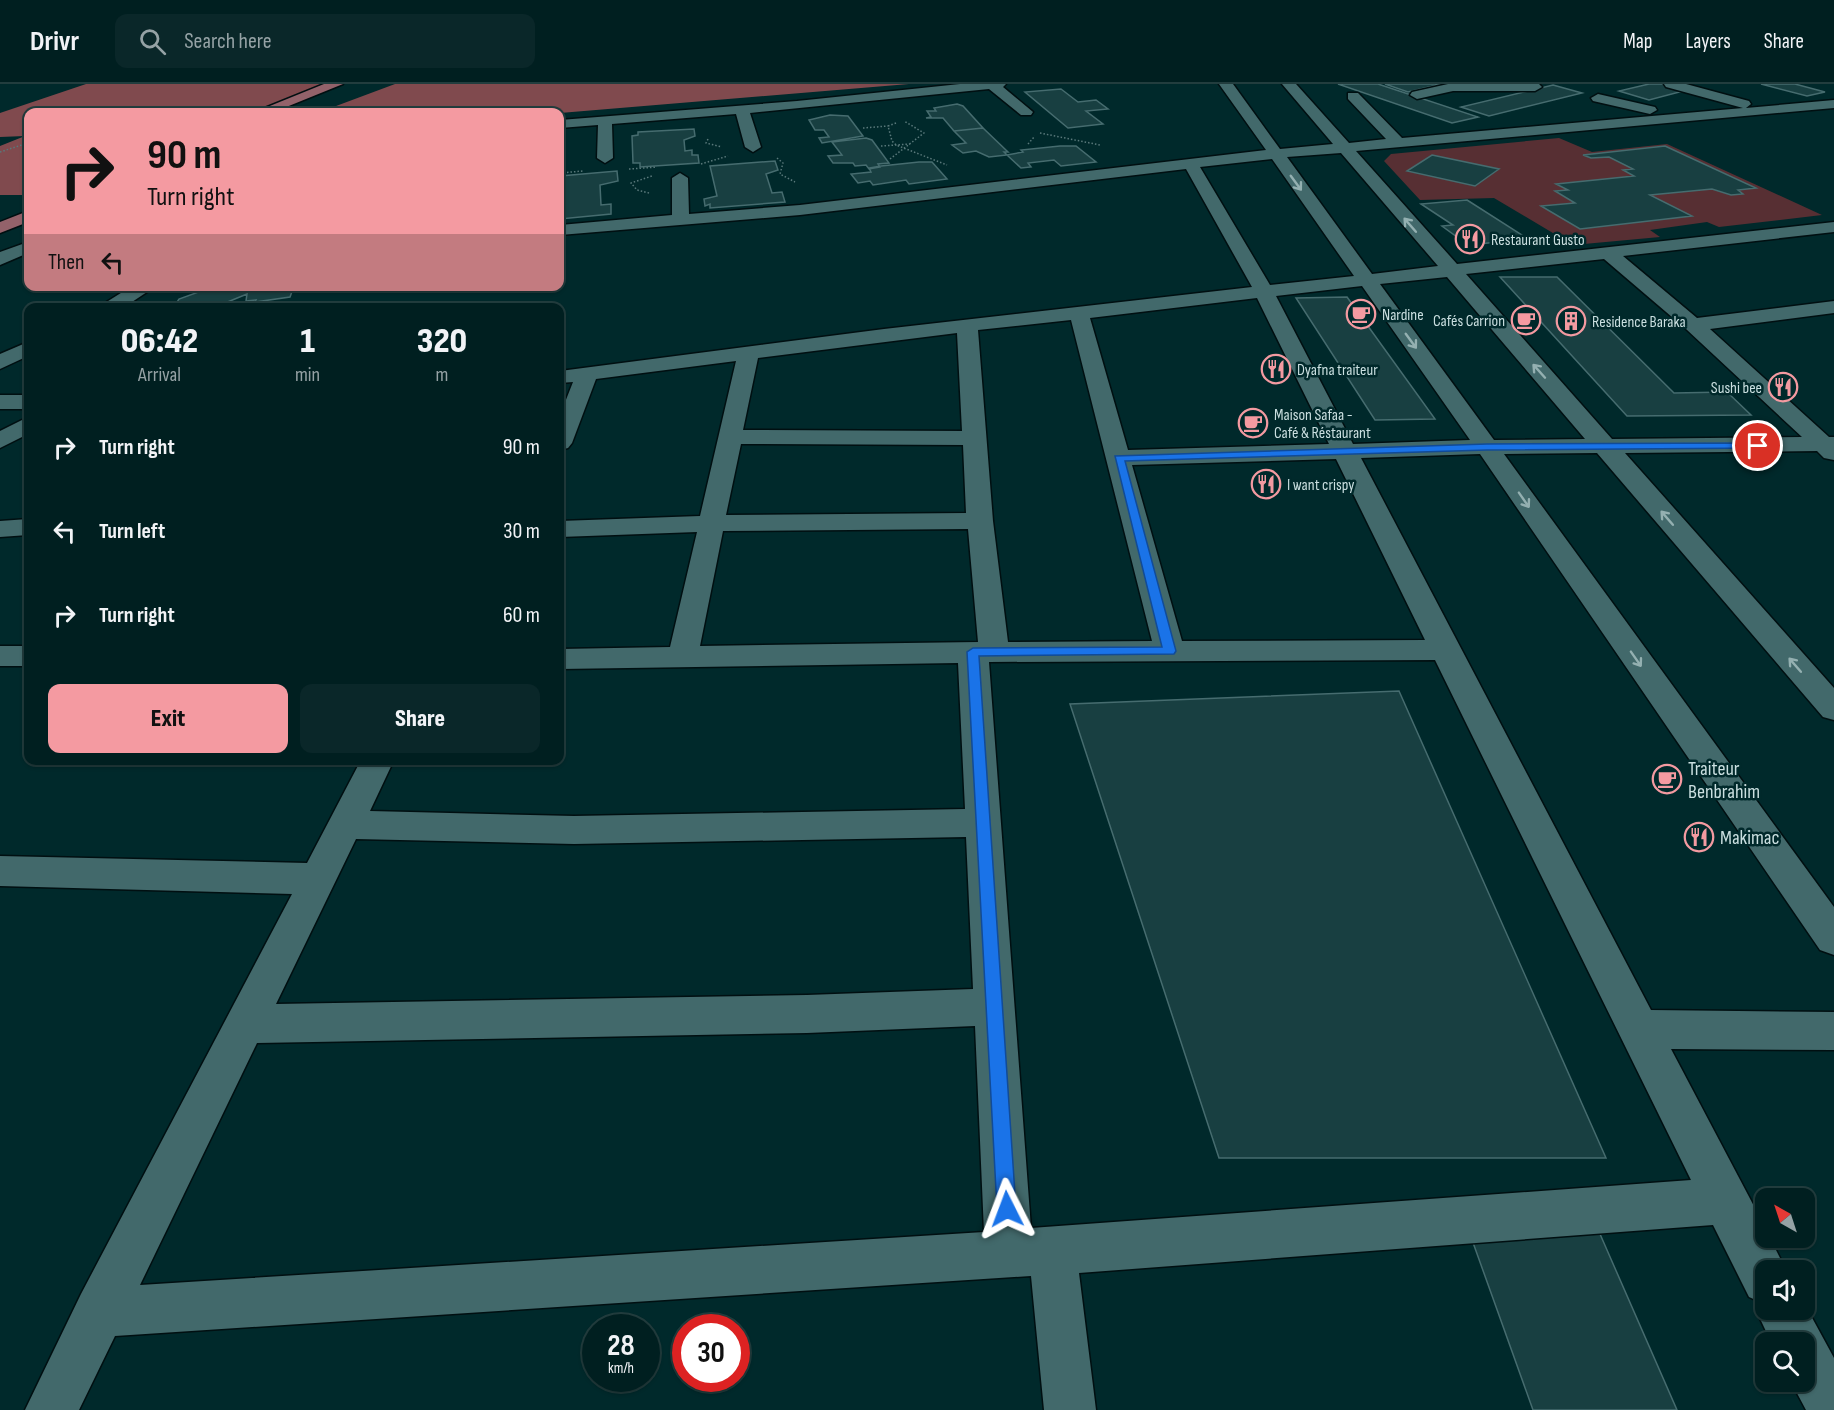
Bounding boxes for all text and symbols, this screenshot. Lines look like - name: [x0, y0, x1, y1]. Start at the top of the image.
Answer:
- search box: [115, 14, 535, 68]
- text: Drivr: [30, 25, 79, 58]
- icon: search: [136, 25, 169, 58]
- text: Search here: [184, 28, 272, 55]
- text: Map: [1623, 29, 1652, 54]
- text: Layers: [1685, 29, 1731, 54]
- text: Share: [1764, 29, 1804, 54]
- text: 90 m: [147, 130, 221, 181]
- icon: right: [48, 132, 126, 210]
- one-way arrow: [1290, 175, 1302, 191]
- text: Turn right: [147, 181, 234, 213]
- one-way arrow: [1403, 218, 1417, 233]
- restaurant icon: Restaurant Gusto: [1454, 223, 1486, 255]
- place label: Restaurant Gusto: [1491, 231, 1585, 250]
- icon: left: [96, 246, 129, 279]
- text: Then: [48, 249, 84, 276]
- cafe icon: Nardine: [1345, 298, 1377, 330]
- cafe icon: Cafés Carrion: [1510, 304, 1542, 336]
- building icon: Residence Baraka: [1555, 305, 1587, 337]
- place label: Nardine: [1382, 306, 1424, 325]
- place label: Cafés Carrion: [1433, 312, 1505, 331]
- place label: Residence Baraka: [1592, 313, 1686, 332]
- text: 06:42: [121, 320, 198, 363]
- text: 1: [300, 320, 315, 363]
- text: 320: [417, 320, 467, 363]
- one-way arrow: [1404, 332, 1417, 348]
- restaurant icon: Dyafna traiteur: [1260, 353, 1292, 385]
- place label: Dyafna traiteur: [1297, 361, 1378, 380]
- text: Arrival: [138, 363, 181, 387]
- text: min: [295, 363, 320, 387]
- text: m: [436, 363, 448, 387]
- one-way arrow: [1532, 364, 1546, 379]
- restaurant icon: Sushi bee: [1767, 371, 1799, 403]
- place label: Sushi bee: [1711, 379, 1762, 398]
- place label: Maison Safaa - Café & Réstaurant: [1274, 406, 1371, 443]
- cafe icon: Maison Safaa - Café & Réstaurant: [1237, 407, 1269, 439]
- pin: [1732, 420, 1783, 471]
- icon: arrive: [1741, 429, 1774, 462]
- icon: right: [48, 431, 81, 464]
- text: Turn right: [99, 434, 175, 461]
- text: 90 m: [503, 434, 540, 461]
- restaurant icon: I want crispy: [1250, 468, 1282, 500]
- place label: I want crispy: [1287, 476, 1354, 495]
- one-way arrow: [1517, 491, 1530, 507]
- one-way arrow: [1660, 511, 1674, 526]
- icon: left: [48, 515, 81, 548]
- text: Turn left: [99, 518, 165, 545]
- text: 30 m: [503, 518, 540, 545]
- icon: right: [48, 599, 81, 632]
- text: Turn right: [99, 602, 175, 629]
- text: 60 m: [503, 602, 540, 629]
- one-way arrow: [1630, 650, 1642, 666]
- one-way arrow: [1788, 658, 1802, 673]
- button: Exit: [48, 684, 288, 753]
- button: Share: [300, 684, 540, 753]
- place label: Traiteur Benbrahim: [1688, 757, 1760, 804]
- cafe icon: Traiteur Benbrahim: [1651, 763, 1683, 795]
- restaurant icon: Makimac: [1683, 821, 1715, 853]
- place label: Makimac: [1720, 826, 1779, 850]
- position arrow: [975, 1177, 1039, 1241]
- north arrow: [1755, 1188, 1815, 1248]
- map controls: [1755, 1188, 1815, 1392]
- button: sound: [1755, 1260, 1815, 1320]
- speed limit sign: 30: [672, 1314, 750, 1392]
- text: 28: [607, 1328, 635, 1364]
- button: search: [1755, 1332, 1815, 1392]
- text: km/h: [608, 1359, 634, 1378]

